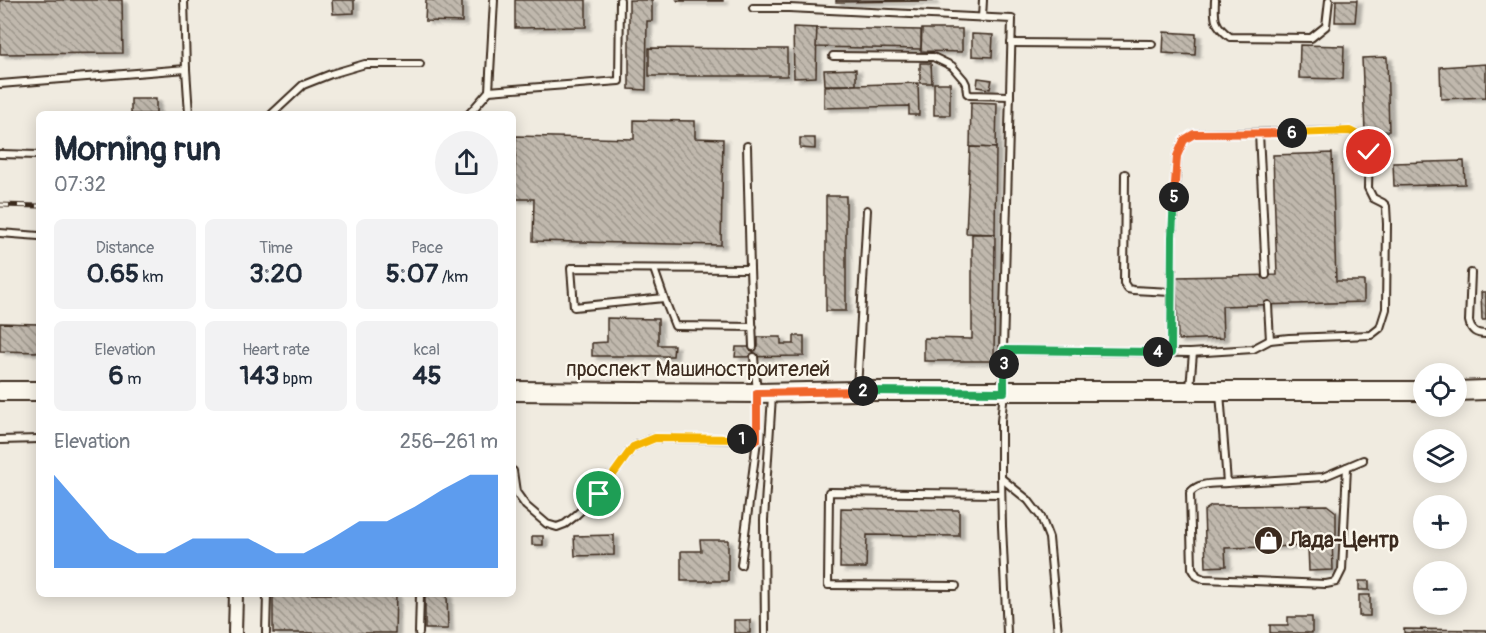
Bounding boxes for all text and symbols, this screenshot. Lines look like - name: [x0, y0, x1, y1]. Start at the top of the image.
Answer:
- pin: 6: [1277, 118, 1307, 148]
- text: 6: [1287, 123, 1297, 143]
- pin: [1343, 126, 1394, 177]
- text: Morning run: [54, 129, 221, 170]
- button: share: [435, 131, 498, 194]
- icon: check: [1352, 135, 1385, 168]
- text: 07:32: [54, 172, 106, 197]
- pin: 5: [1159, 182, 1189, 212]
- text: 5: [1170, 187, 1178, 207]
- text: Distance: [96, 238, 154, 258]
- text: Time: [259, 238, 293, 258]
- text: Pace: [411, 238, 443, 258]
- text: 0.65: [86, 258, 139, 290]
- text: 3:20: [249, 258, 303, 290]
- text: 5:07: [386, 258, 438, 290]
- text: km: [139, 267, 164, 287]
- text: /km: [438, 267, 468, 287]
- pin: 4: [1143, 337, 1173, 367]
- text: Elevation: [95, 340, 155, 360]
- text: Heart rate: [242, 340, 310, 360]
- text: kcal: [414, 340, 440, 360]
- text: 4: [1153, 342, 1163, 362]
- pin: 3: [989, 349, 1019, 379]
- text: 3: [1000, 354, 1008, 374]
- street label: проспект Машиностроителей: [566, 356, 830, 383]
- text: 6: [109, 360, 124, 392]
- text: 143: [240, 360, 279, 392]
- text: 45: [412, 360, 442, 392]
- map controls: [1413, 363, 1467, 615]
- button: locate: [1413, 363, 1467, 417]
- text: m: [124, 369, 141, 389]
- text: bpm: [279, 369, 312, 389]
- pin: 2: [848, 376, 878, 406]
- text: 2: [859, 381, 867, 401]
- pin: 1: [727, 424, 757, 454]
- text: Elevation: [54, 429, 130, 454]
- text: 256–261 m: [400, 429, 498, 454]
- text: 1: [739, 429, 745, 449]
- button: layers: [1413, 429, 1467, 483]
- pin: [573, 468, 624, 519]
- icon: arrive: [582, 477, 615, 510]
- button: +: [1413, 495, 1467, 549]
- shop icon: Лада-Центр: [1252, 524, 1284, 556]
- place label: Лада-Центр: [1288, 527, 1399, 554]
- button: −: [1413, 561, 1467, 615]

